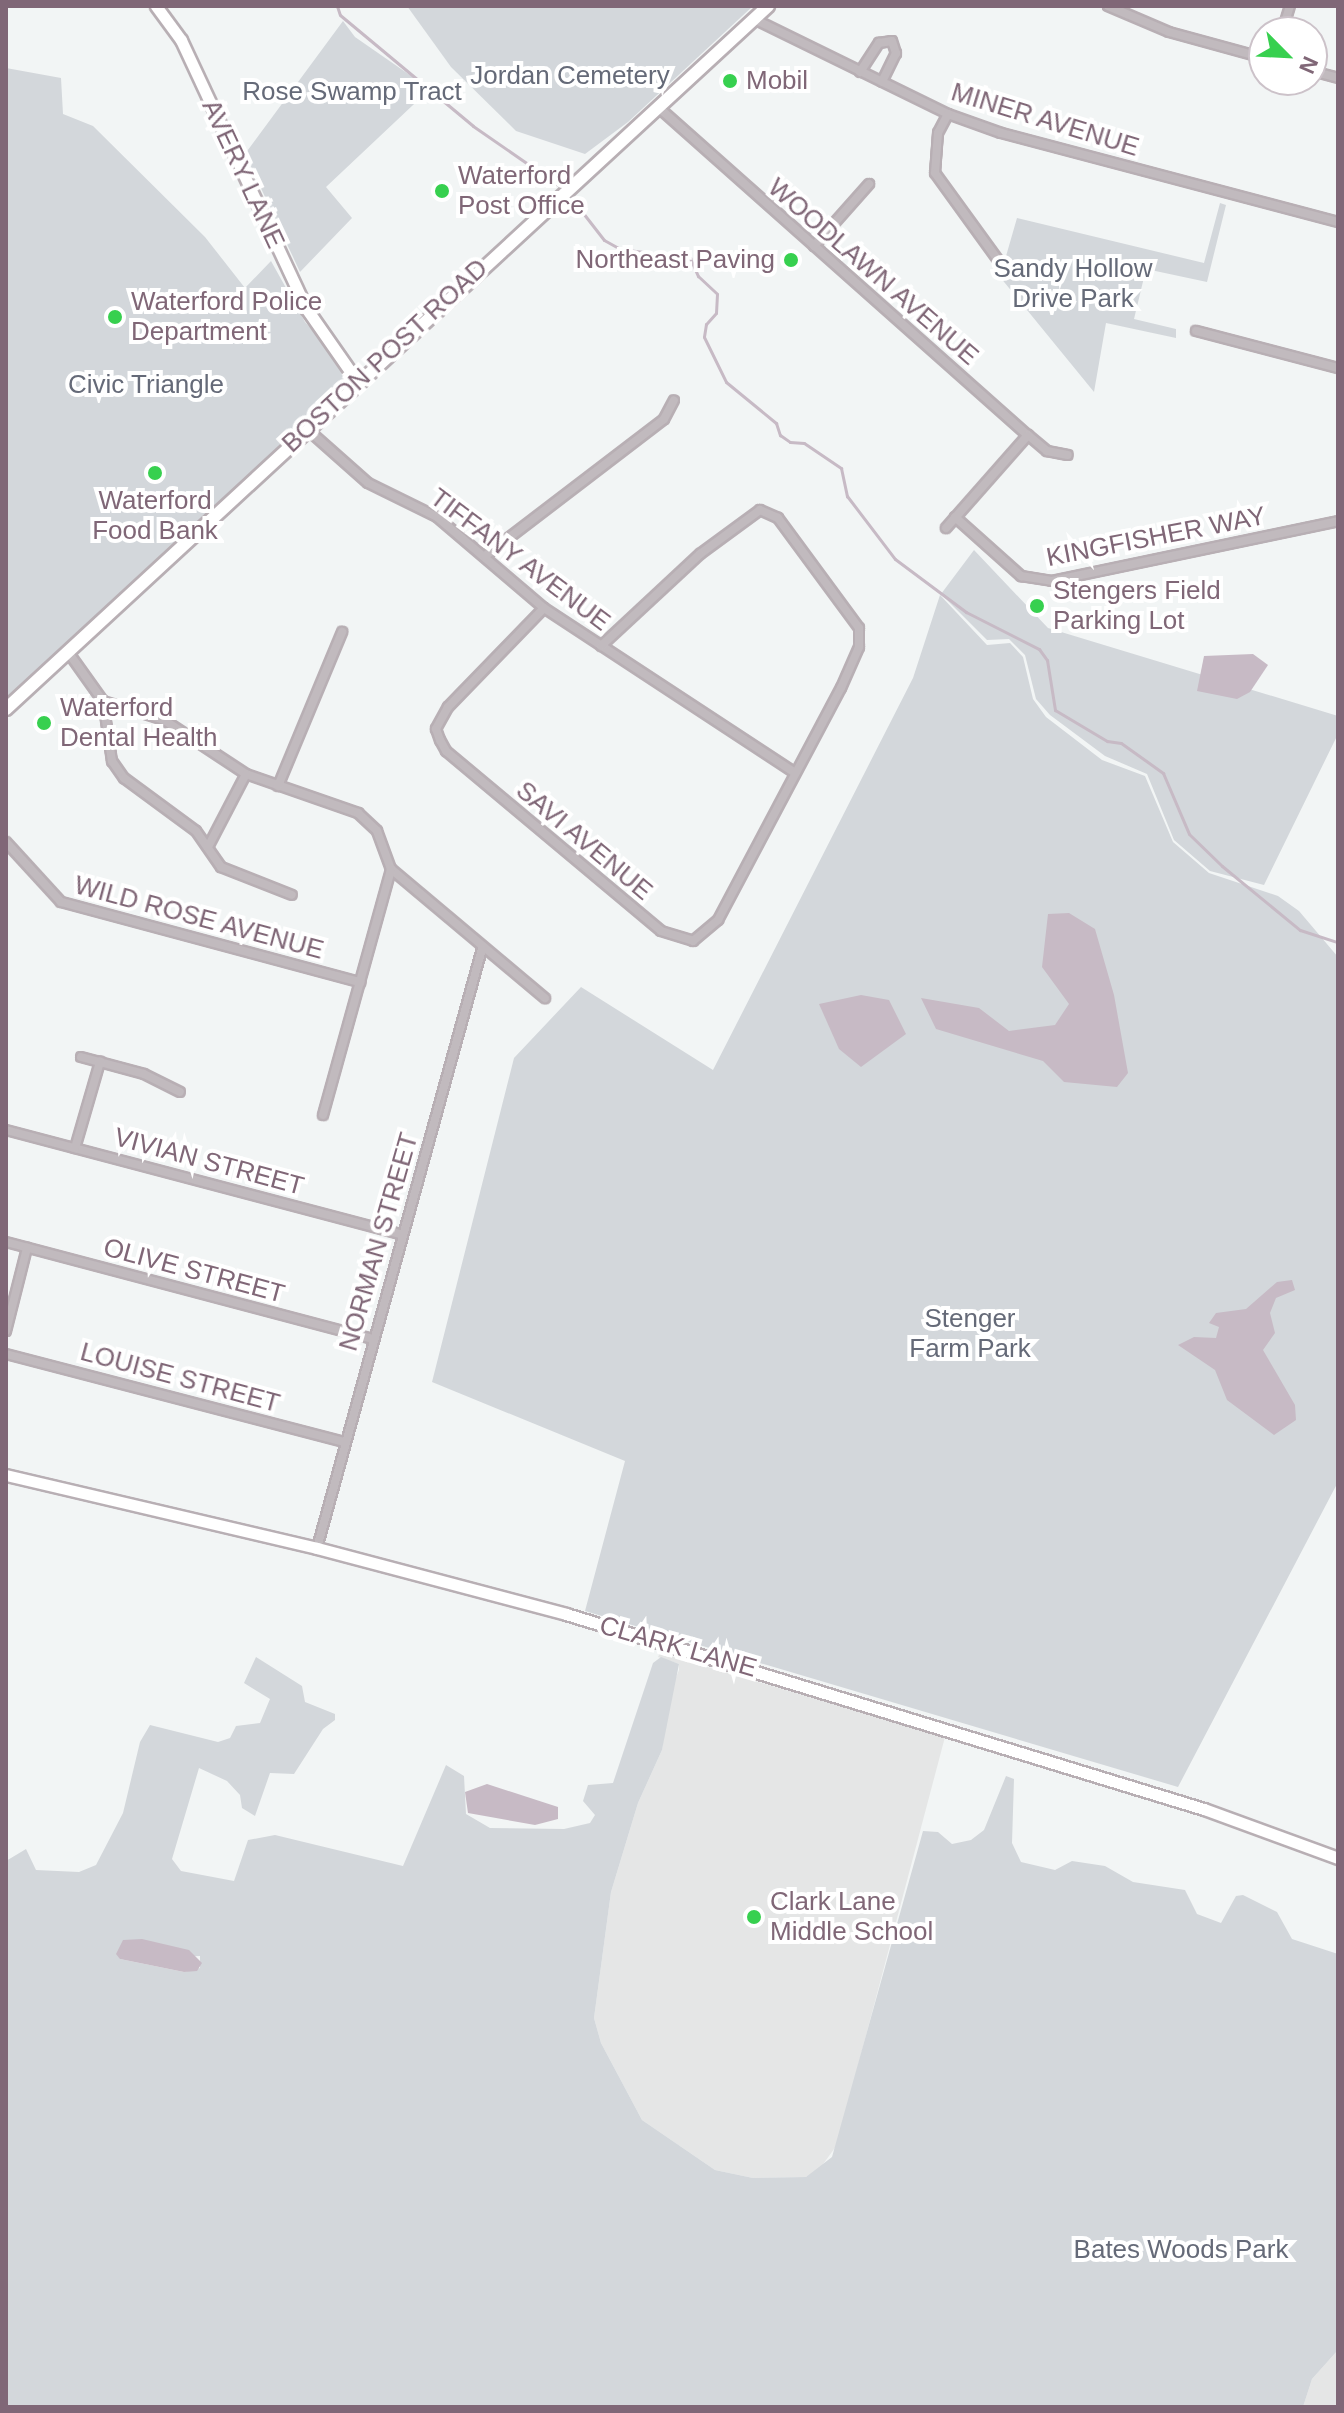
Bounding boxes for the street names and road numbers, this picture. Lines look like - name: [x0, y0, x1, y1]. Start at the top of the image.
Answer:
- street label: MINER AVENUE: [947, 76, 1143, 164]
- street label: AVERY LANE: [195, 95, 291, 253]
- street label: WOODLAWN AVENUE: [761, 172, 985, 372]
- street label: BOSTON POST ROAD: [276, 253, 494, 459]
- street label: TIFFANY AVENUE: [423, 482, 617, 638]
- street label: KINGFISHER WAY: [1044, 500, 1268, 574]
- street label: SAVI AVENUE: [509, 775, 659, 907]
- street label: WILD ROSE AVENUE: [70, 870, 328, 966]
- street label: VIVIAN STREET: [111, 1122, 307, 1202]
- street label: NORMAN STREET: [333, 1129, 425, 1355]
- street label: OLIVE STREET: [100, 1232, 288, 1310]
- street label: LOUISE STREET: [77, 1336, 283, 1420]
- street label: CLARK LANE: [596, 1610, 760, 1684]

